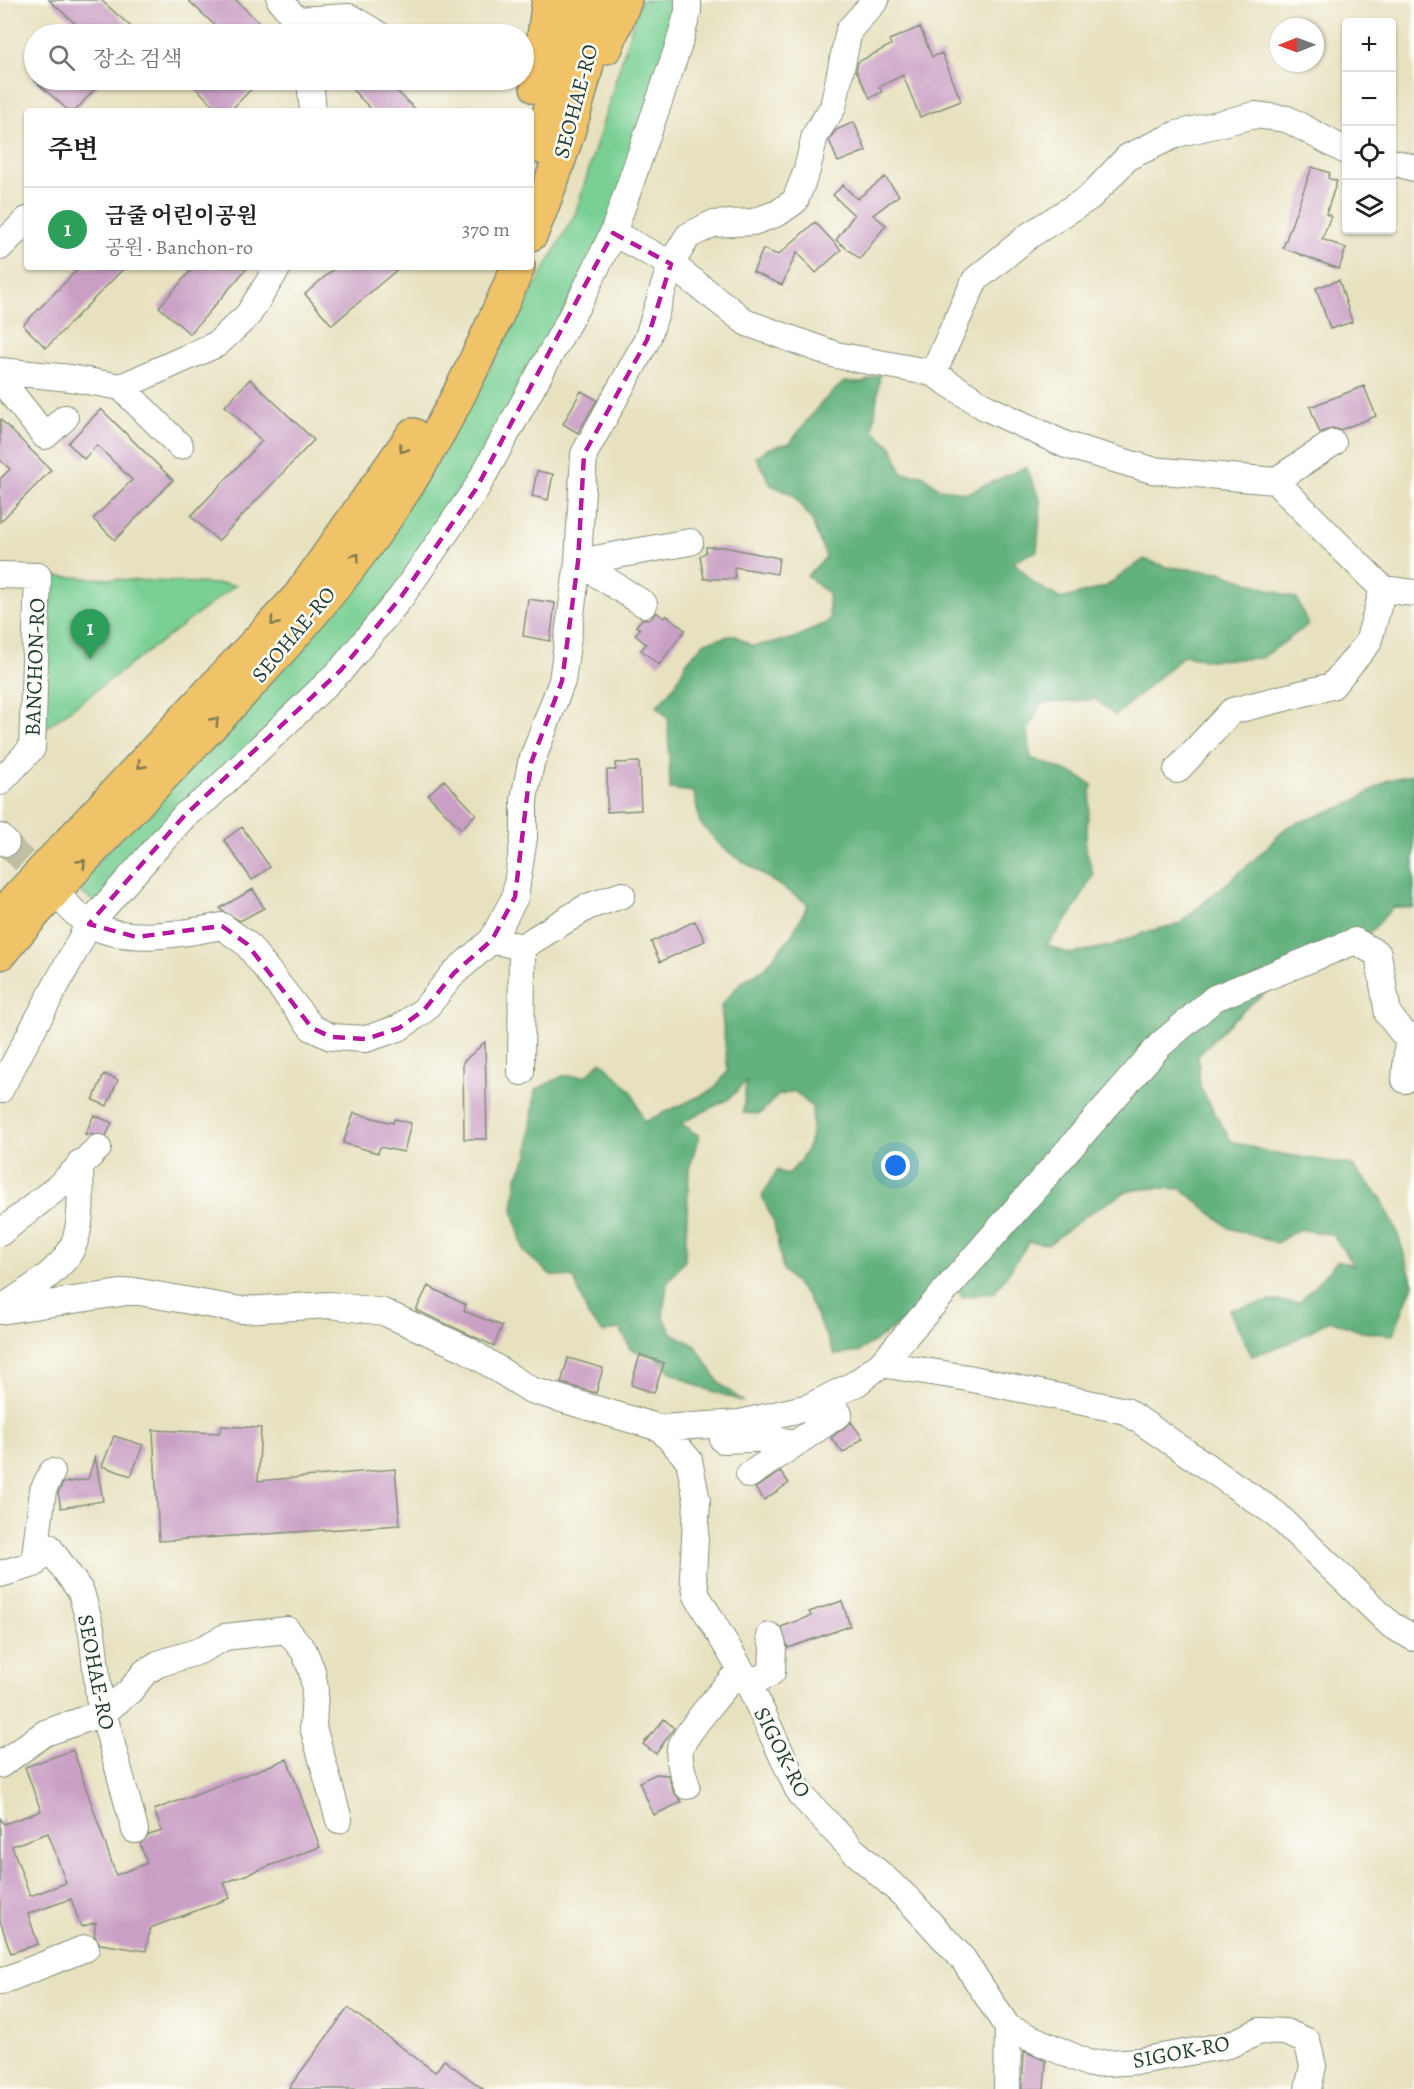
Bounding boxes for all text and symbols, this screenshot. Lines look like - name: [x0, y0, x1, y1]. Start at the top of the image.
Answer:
- north arrow: [1270, 18, 1324, 72]
- map controls: [1342, 18, 1396, 234]
- button: +: [1342, 18, 1396, 72]
- search box: [24, 24, 534, 90]
- icon: search: [45, 41, 78, 74]
- street label: SEOHAE-RO: [546, 41, 606, 162]
- text: 장소 검색: [93, 44, 182, 74]
- button: −: [1342, 72, 1396, 126]
- button: locate: [1342, 126, 1396, 180]
- text: 주변: [48, 132, 98, 167]
- button: layers: [1342, 180, 1396, 234]
- text: 금줄 어린이공원: [105, 201, 258, 231]
- text: 1: [64, 216, 71, 243]
- text: 370 m: [462, 216, 510, 243]
- text: 공원 · Banchon-ro: [105, 234, 253, 261]
- one-way arrow: [399, 443, 410, 454]
- one-way arrow: [349, 553, 360, 564]
- street label: SEOHAE-RO: [245, 580, 343, 689]
- street label: BANCHON-RO: [18, 597, 52, 737]
- pin: 1: [70, 610, 110, 659]
- one-way arrow: [271, 615, 282, 626]
- one-way arrow: [208, 717, 219, 728]
- one-way arrow: [137, 758, 148, 768]
- one-way arrow: [74, 859, 85, 870]
- your location: [881, 1151, 910, 1180]
- street label: SEOHAE-RO: [70, 1612, 122, 1733]
- street label: SIGOK-RO: [746, 1702, 818, 1803]
- street label: SIGOK-RO: [1130, 2028, 1232, 2076]

